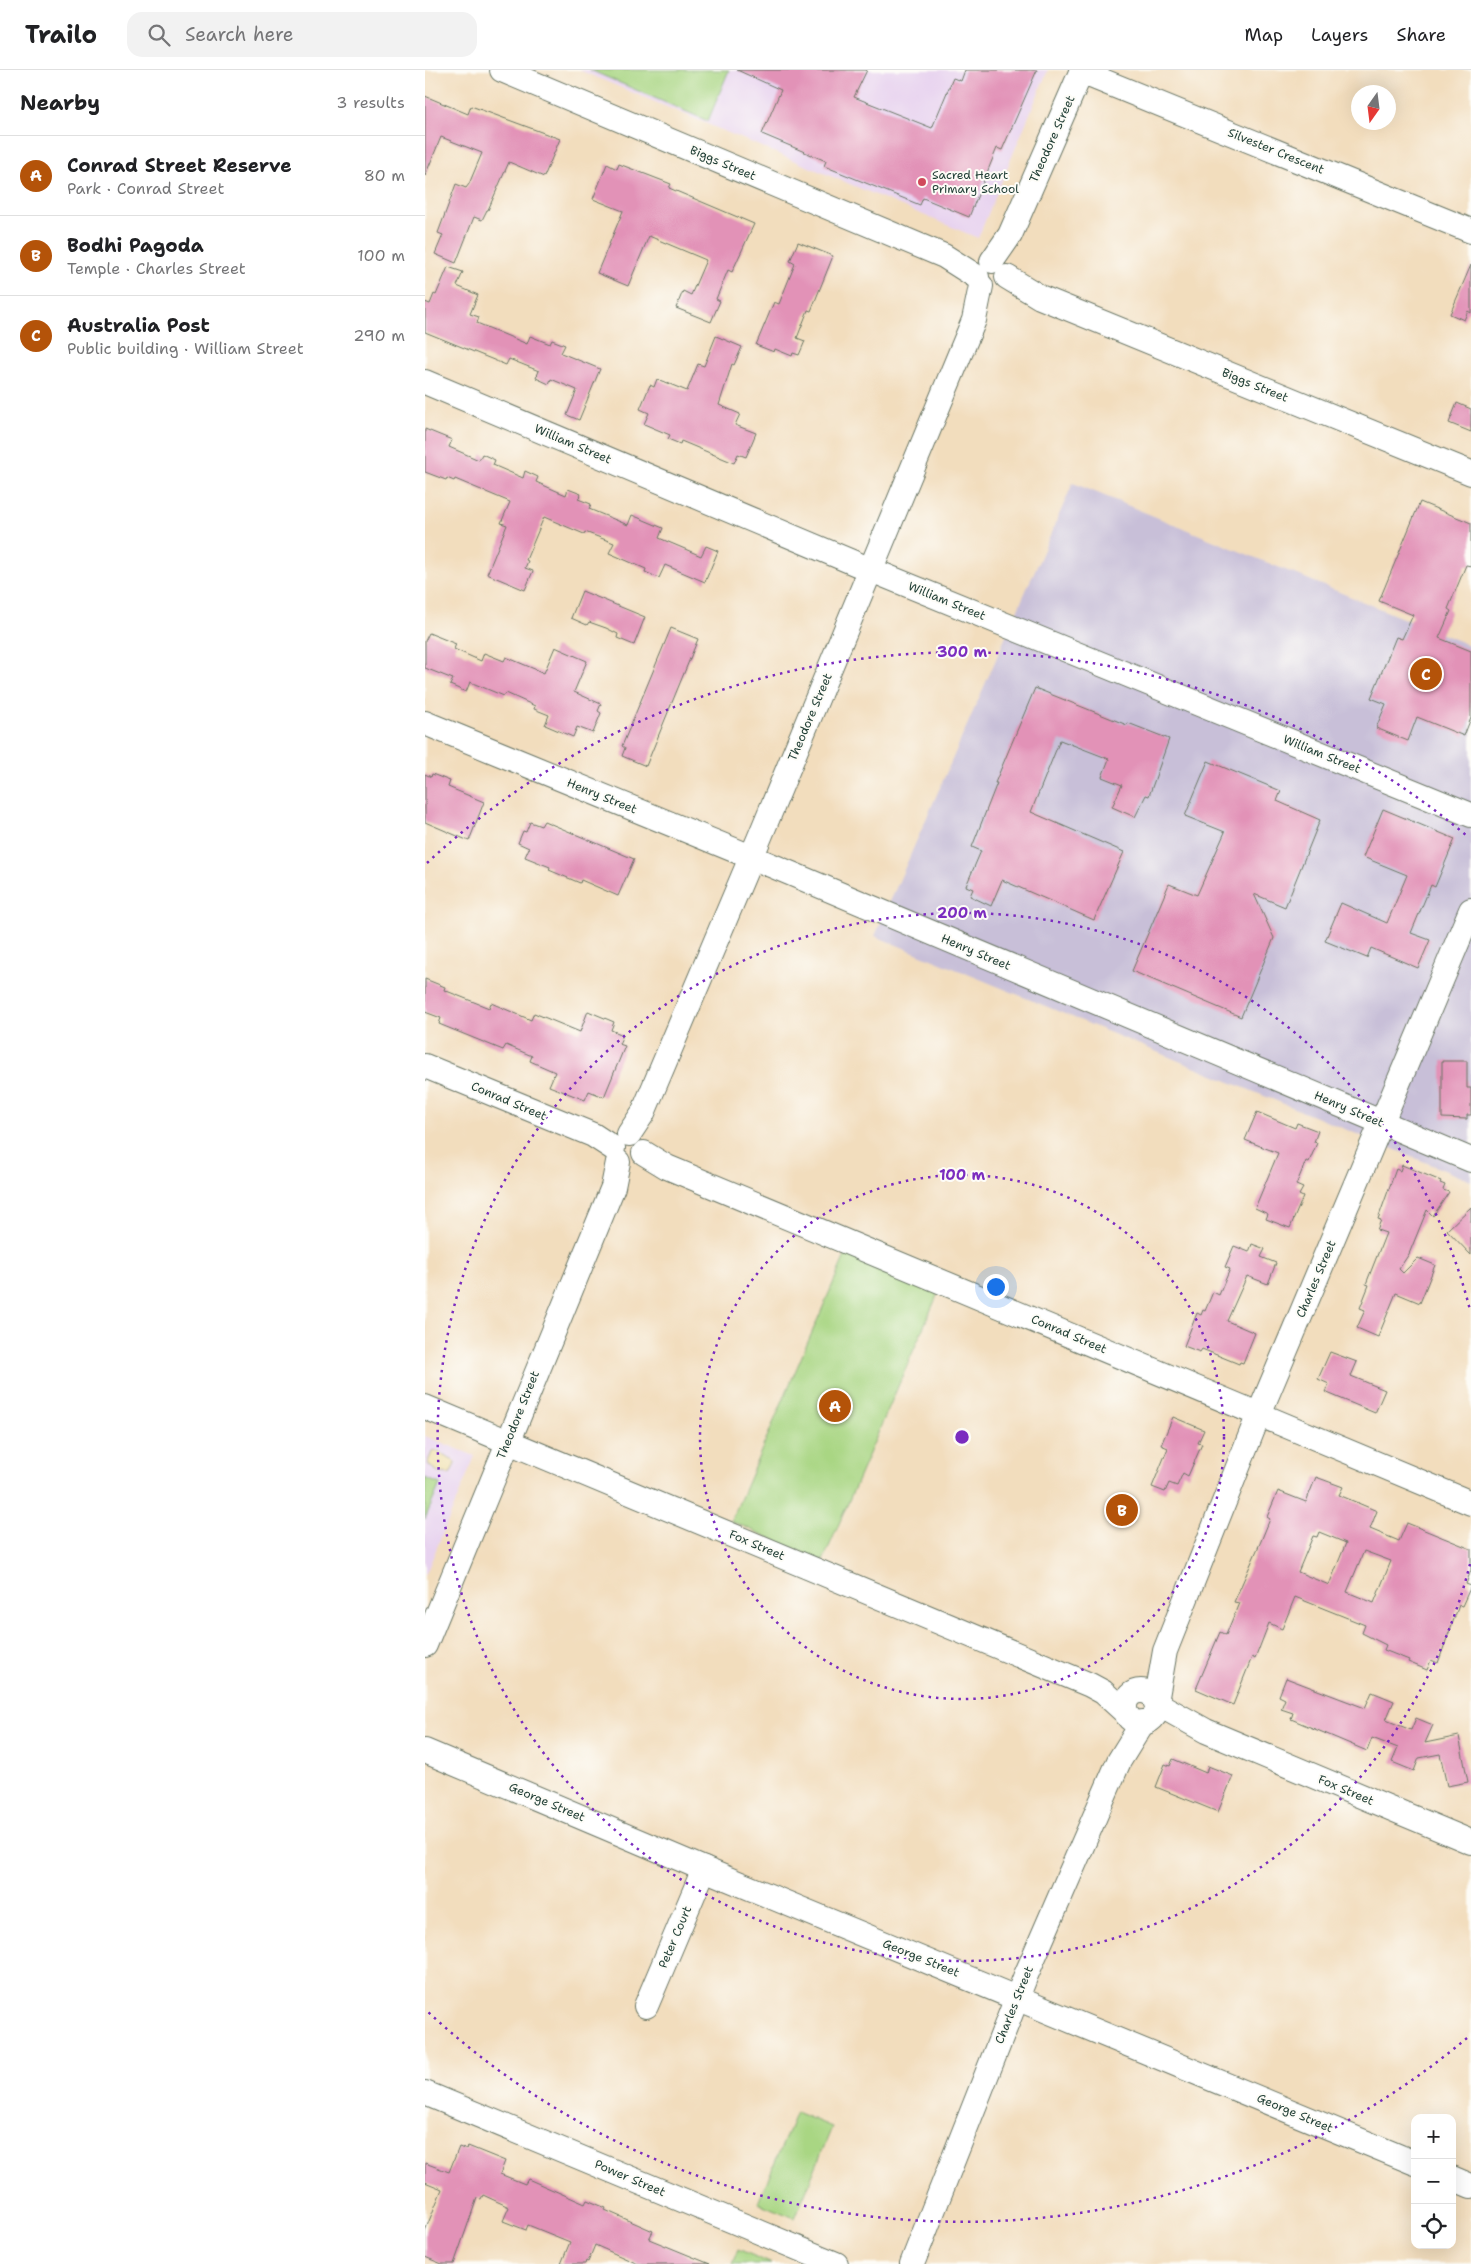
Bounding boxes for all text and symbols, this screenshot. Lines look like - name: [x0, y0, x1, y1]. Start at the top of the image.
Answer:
- search box: [127, 12, 477, 57]
- text: Trailo: [25, 19, 97, 51]
- icon: search: [145, 21, 173, 49]
- text: Search here: [185, 22, 294, 47]
- text: Map: [1245, 23, 1283, 47]
- text: Layers: [1311, 23, 1368, 47]
- text: Share: [1396, 23, 1446, 47]
- north arrow: [1351, 85, 1396, 130]
- text: Nearby: [20, 89, 100, 117]
- text: 3 results: [336, 92, 405, 113]
- street label: Theodore Street: [1026, 93, 1078, 185]
- street label: Silvester Crescent: [1226, 124, 1326, 178]
- street label: Biggs Street: [688, 142, 758, 184]
- text: Conrad Street Reserve: [67, 153, 292, 178]
- text: A: [30, 165, 42, 186]
- text: 80 m: [364, 165, 405, 186]
- place label: Sacred Heart Primary School: [932, 167, 1019, 197]
- marker: Sacred Heart Primary School: [916, 176, 928, 188]
- text: Park · Conrad Street: [67, 178, 224, 199]
- text: Bodhi Pagoda: [67, 233, 204, 258]
- text: B: [31, 245, 41, 266]
- text: 100 m: [357, 245, 405, 266]
- text: Temple · Charles Street: [67, 258, 246, 279]
- text: Australia Post: [67, 313, 210, 338]
- text: C: [31, 325, 41, 346]
- text: 290 m: [353, 325, 405, 346]
- text: Public building · William Street: [67, 338, 304, 359]
- street label: Biggs Street: [1219, 364, 1291, 406]
- street label: William Street: [532, 421, 614, 467]
- street label: William Street: [906, 578, 988, 624]
- text: 300 m: [937, 642, 987, 662]
- pin: C: [1410, 655, 1442, 693]
- street label: Theodore Street: [784, 671, 836, 763]
- street label: William Street: [1281, 731, 1363, 777]
- street label: Henry Street: [565, 775, 639, 817]
- text: 200 m: [937, 903, 987, 923]
- street label: Henry Street: [939, 930, 1013, 974]
- street label: Conrad Street: [469, 1078, 549, 1124]
- street label: Henry Street: [1312, 1087, 1386, 1131]
- text: 100 m: [939, 1165, 985, 1185]
- street label: Charles Street: [1292, 1238, 1340, 1320]
- your location: [983, 1274, 1009, 1300]
- street label: Conrad Street: [1029, 1311, 1109, 1357]
- street label: Theodore Street: [493, 1368, 543, 1462]
- pin: A: [819, 1387, 851, 1425]
- centre of rings: [953, 1428, 971, 1446]
- pin: B: [1106, 1491, 1138, 1529]
- street label: Fox Street: [727, 1526, 787, 1564]
- street label: Fox Street: [1316, 1771, 1376, 1809]
- street label: George Street: [506, 1779, 588, 1825]
- street label: Peter Court: [655, 1903, 695, 1971]
- street label: George Street: [880, 1935, 962, 1981]
- street label: Charles Street: [991, 1964, 1037, 2046]
- street label: George Street: [1254, 2090, 1336, 2136]
- map controls: [1411, 2114, 1456, 2249]
- button: +: [1411, 2114, 1456, 2159]
- street label: Power Street: [592, 2156, 668, 2200]
- button: −: [1411, 2159, 1456, 2204]
- button: locate: [1411, 2204, 1456, 2249]

